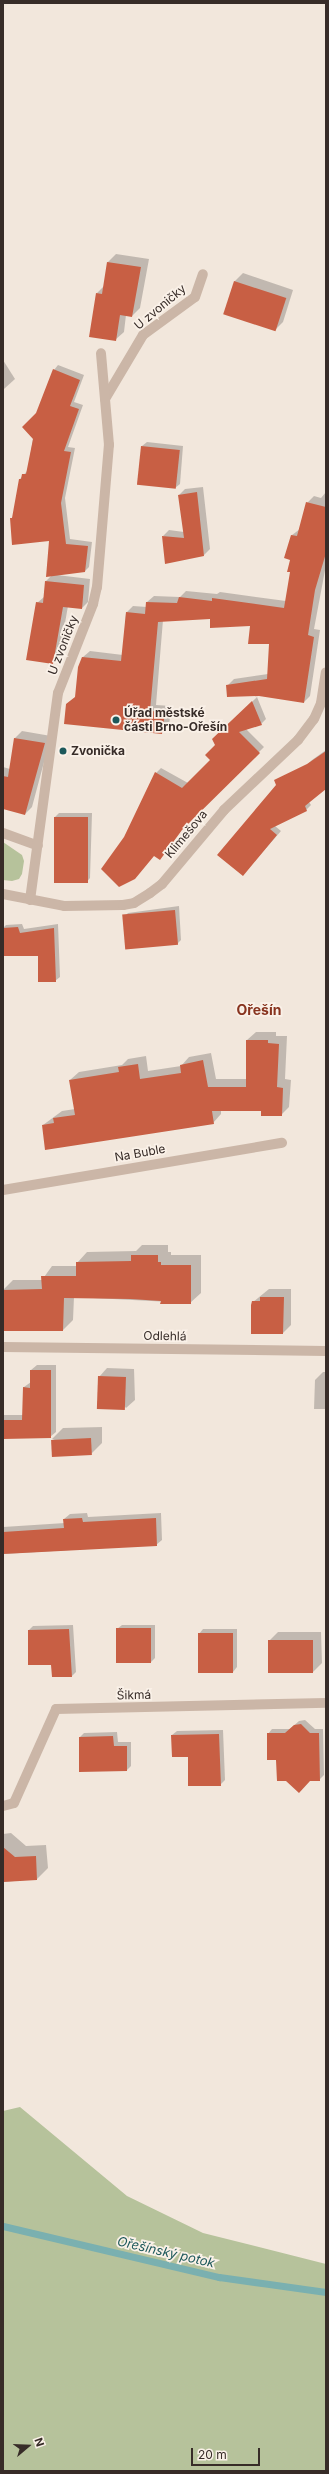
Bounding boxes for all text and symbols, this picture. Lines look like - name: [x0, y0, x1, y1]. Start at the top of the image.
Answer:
- street label: U zvoničky: [131, 281, 189, 333]
- street label: U zvoničky: [45, 613, 81, 677]
- place label: Úřad městské části Brno-Ořešín: [124, 706, 227, 734]
- marker: Úřad městské části Brno-Ořešín: [111, 715, 121, 725]
- place label: Zvonička: [71, 744, 125, 758]
- marker: Zvonička: [58, 746, 68, 756]
- street label: Klimešova: [162, 807, 210, 861]
- district label: Ořešín: [237, 1002, 281, 1018]
- street label: Na Buble: [113, 1141, 167, 1165]
- street label: Odlehlá: [143, 1328, 187, 1344]
- street label: Šikmá: [117, 1688, 151, 1702]
- water label: Ořešínský potok: [116, 2233, 216, 2271]
- north arrow: [8, 2426, 48, 2466]
- text: N: [31, 2436, 47, 2448]
- scale bar: [193, 2440, 262, 2466]
- text: 20 m: [198, 2447, 227, 2462]

